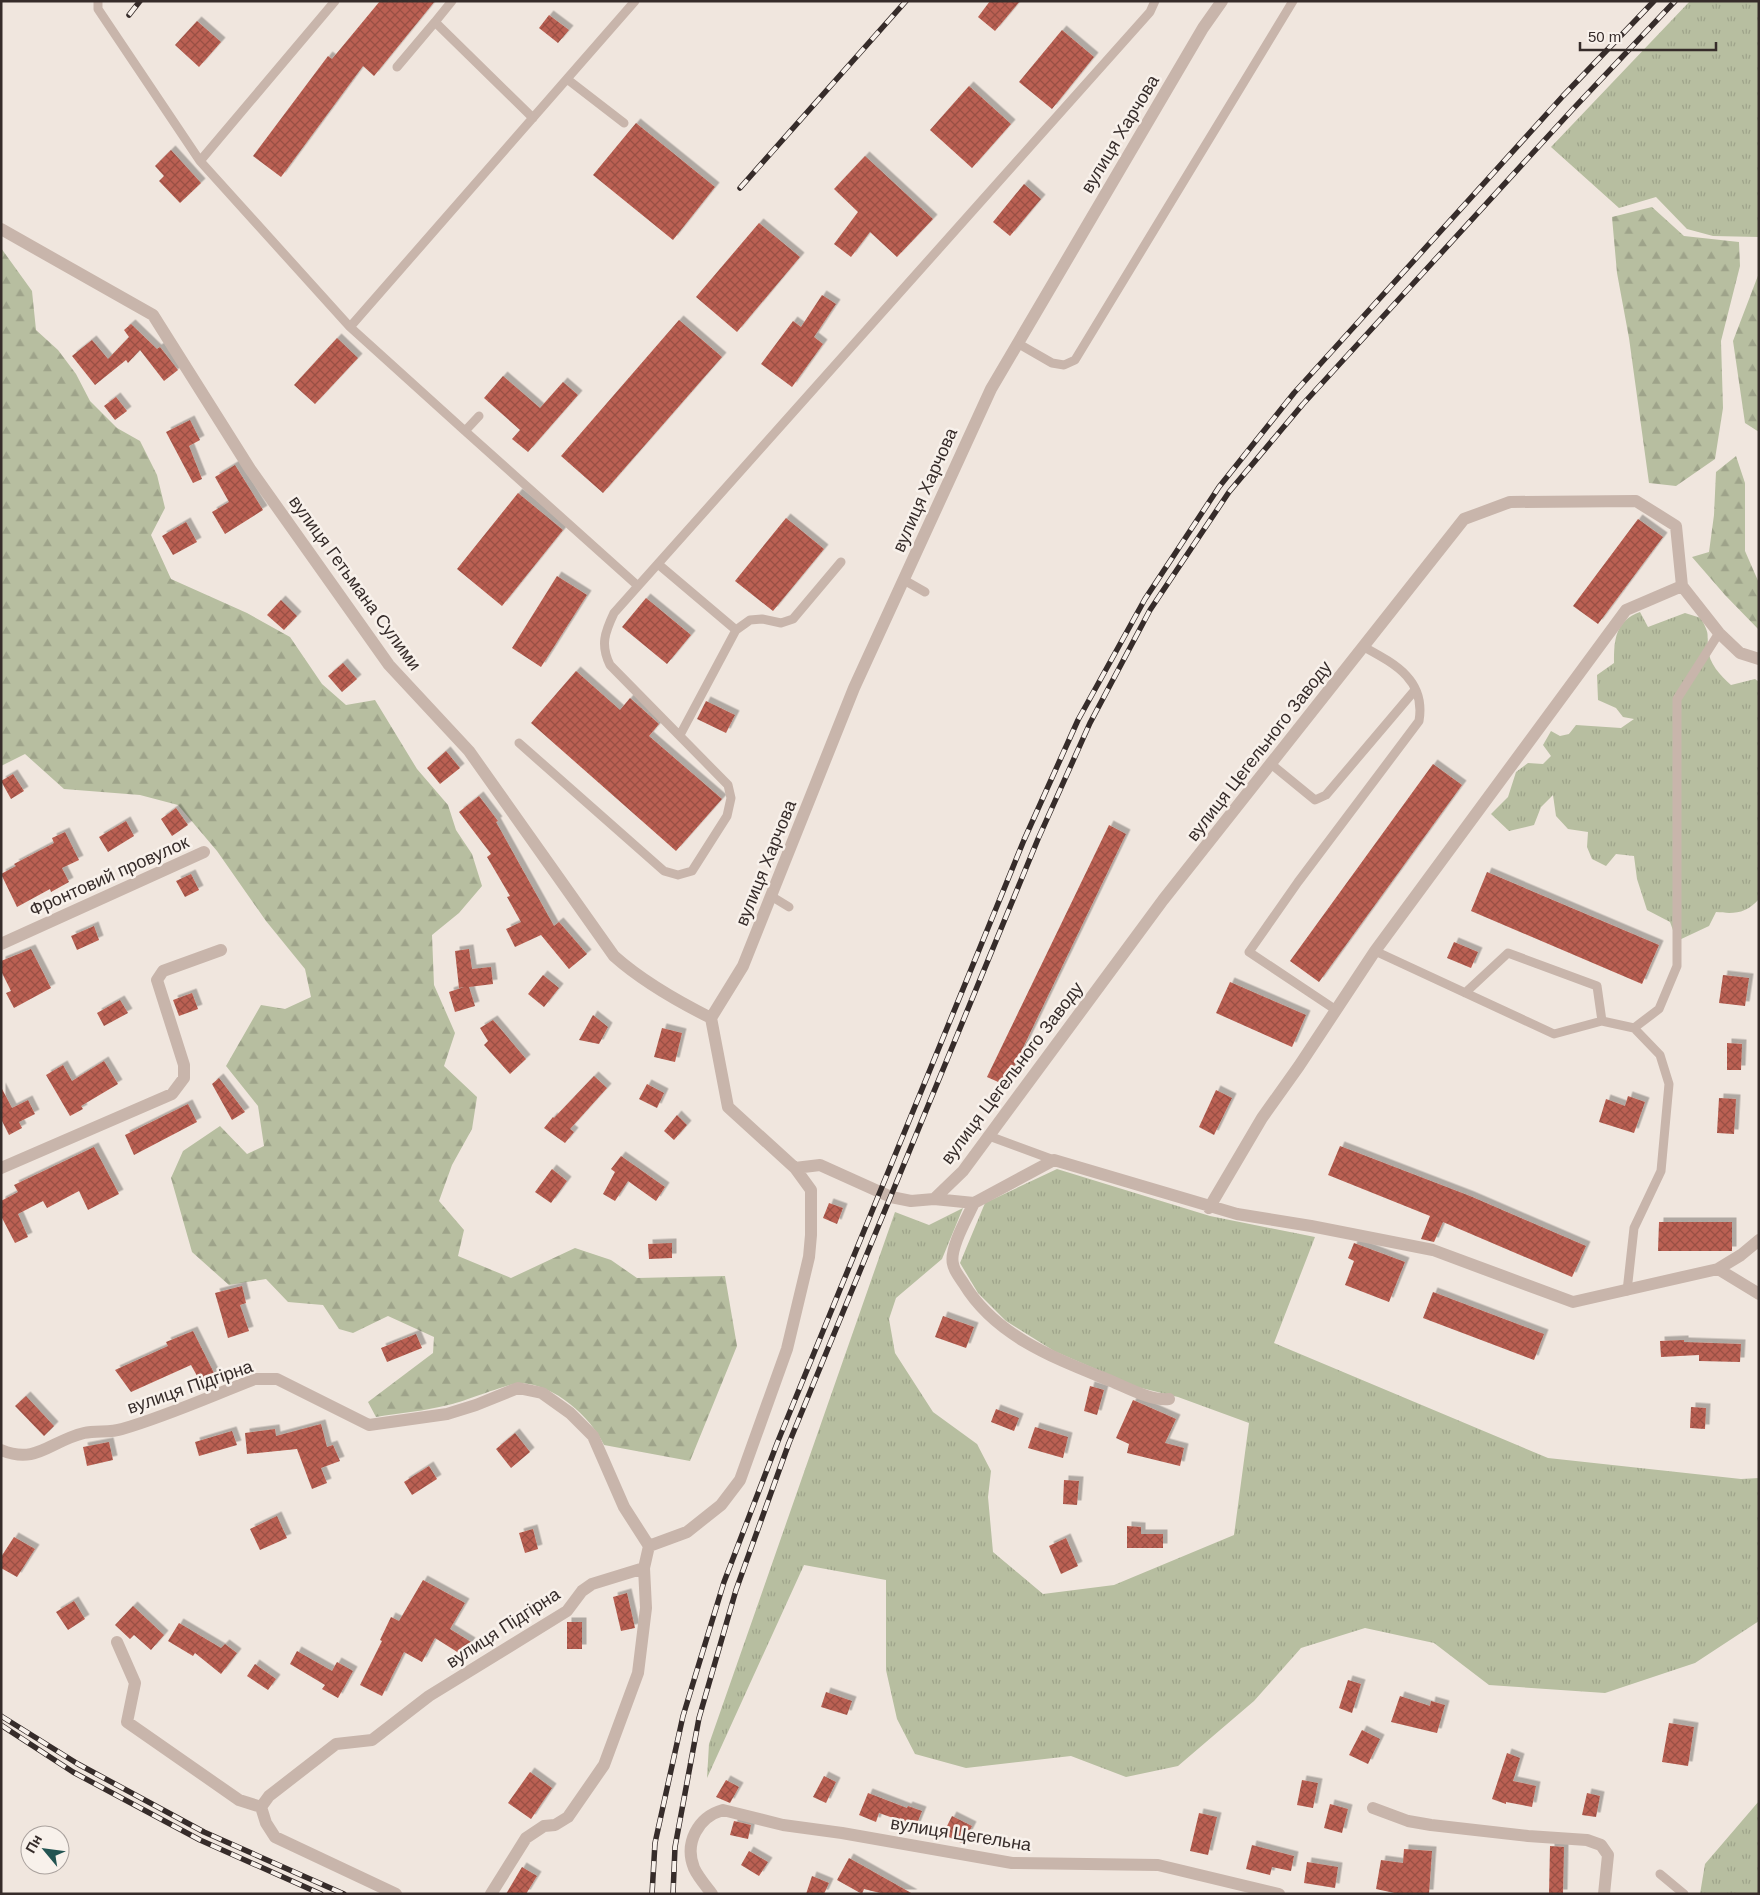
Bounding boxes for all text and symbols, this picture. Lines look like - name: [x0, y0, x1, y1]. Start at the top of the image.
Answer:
- scale bar: [1580, 20, 1716, 52]
- text: 50 m: [1588, 28, 1621, 45]
- street label: вулиця Харчова: [1077, 71, 1164, 196]
- street label: вулиця Харчова: [889, 424, 962, 555]
- street label: вулиця Гетьмана Сулими: [285, 492, 425, 674]
- street label: вулиця Цегельного Заводу: [1183, 657, 1335, 845]
- street label: вулиця Харчова: [732, 796, 801, 929]
- street label: Фронтовий провулок: [26, 832, 192, 920]
- street label: вулиця Цегельного Заводу: [937, 978, 1087, 1168]
- street label: вулиця Підгірна: [125, 1356, 256, 1418]
- street label: вулиця Підгірна: [442, 1583, 564, 1672]
- street label: вулиця Цегельна: [889, 1813, 1034, 1855]
- north arrow: [20, 1825, 70, 1875]
- text: Пн: [22, 1832, 45, 1856]

